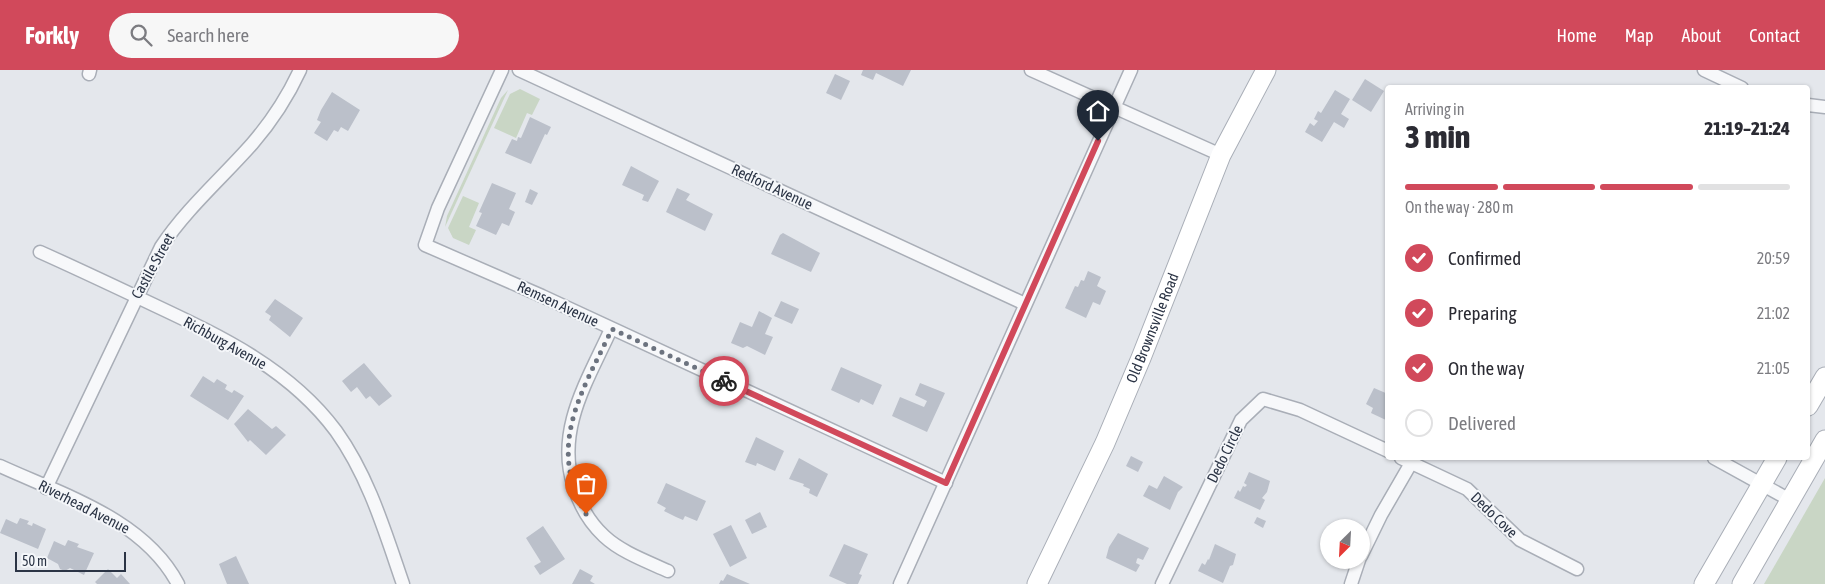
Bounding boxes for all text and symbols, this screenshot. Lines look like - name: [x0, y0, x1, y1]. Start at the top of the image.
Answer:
- search box: [109, 13, 459, 58]
- icon: search: [127, 21, 155, 49]
- text: Forkly: [25, 22, 79, 49]
- text: Search here: [167, 24, 249, 46]
- text: Home: [1557, 25, 1597, 46]
- text: Map: [1625, 25, 1654, 46]
- text: About: [1682, 25, 1721, 46]
- text: Contact: [1749, 25, 1800, 46]
- pin: [1077, 90, 1119, 141]
- icon: home: [1084, 97, 1112, 125]
- text: Arriving in: [1405, 100, 1465, 118]
- text: 21:19–21:24: [1704, 117, 1790, 139]
- text: 3 min: [1405, 118, 1470, 155]
- street label: Redford Avenue: [729, 160, 816, 213]
- text: On the way · 280 m: [1405, 198, 1514, 216]
- street label: Castile Street: [128, 230, 178, 302]
- icon: check: [1405, 244, 1433, 272]
- text: Confirmed: [1448, 247, 1521, 269]
- text: 20:59: [1757, 249, 1790, 267]
- street label: Old Brownsville Road: [1122, 270, 1182, 385]
- street label: Remsen Avenue: [515, 277, 602, 330]
- icon: check: [1405, 299, 1433, 327]
- text: Preparing: [1448, 302, 1517, 324]
- text: 21:02: [1757, 304, 1790, 322]
- street label: Richburg Avenue: [181, 313, 270, 372]
- icon: check: [1405, 354, 1433, 382]
- courier: [699, 356, 749, 406]
- text: On the way: [1448, 357, 1525, 379]
- text: 21:05: [1757, 359, 1790, 377]
- icon: bike: [710, 367, 738, 395]
- text: Delivered: [1448, 412, 1516, 434]
- street label: Dedo Circle: [1203, 422, 1246, 485]
- pin: [565, 463, 607, 514]
- icon: bag: [572, 470, 600, 498]
- street label: Riverhead Avenue: [36, 476, 133, 537]
- street label: Dedo Cove: [1468, 488, 1521, 541]
- north arrow: [1320, 519, 1370, 569]
- map controls: [1320, 519, 1370, 569]
- scale bar: [15, 549, 126, 572]
- text: 50 m: [22, 553, 47, 569]

